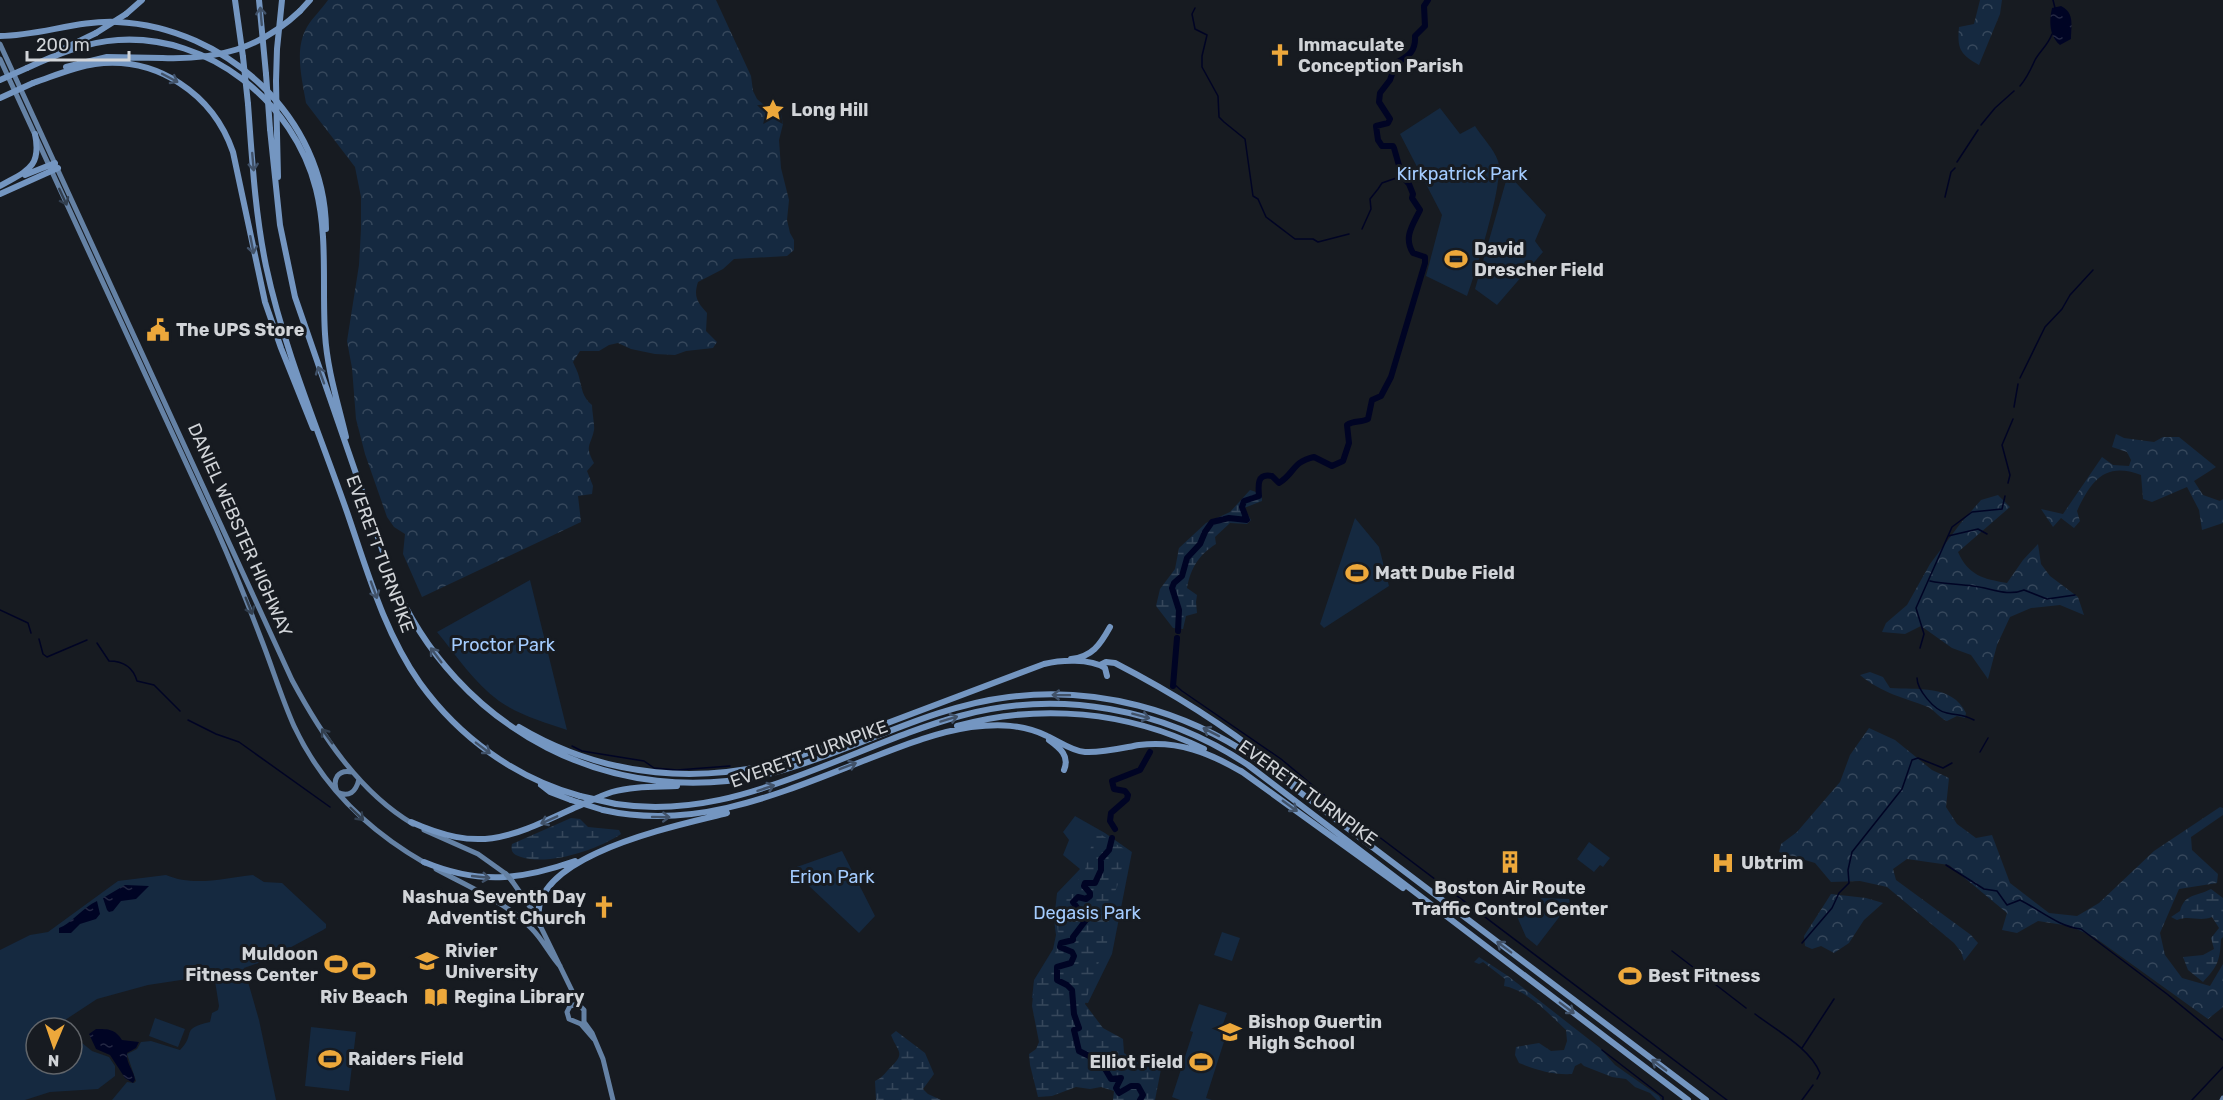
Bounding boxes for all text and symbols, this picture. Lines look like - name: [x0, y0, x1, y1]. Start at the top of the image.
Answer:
- one-way arrow: [255, 7, 266, 27]
- scale bar: [27, 24, 129, 62]
- text: 200 m: [36, 34, 90, 56]
- place label: Immaculate Conception Parish: [1298, 34, 1463, 77]
- church icon: Immaculate Conception Parish: [1267, 42, 1293, 68]
- one-way arrow: [161, 72, 178, 84]
- place icon: Long Hill: [760, 97, 786, 123]
- place label: Long Hill: [791, 99, 868, 121]
- one-way arrow: [247, 152, 258, 172]
- park label: Kirkpatrick Park: [1396, 163, 1528, 185]
- one-way arrow: [57, 187, 69, 205]
- one-way arrow: [247, 235, 258, 255]
- place label: David Drescher Field: [1474, 238, 1604, 281]
- sports icon: David Drescher Field: [1443, 246, 1469, 272]
- public building icon: The UPS Store: [145, 317, 171, 343]
- place label: The UPS Store: [176, 319, 305, 341]
- one-way arrow: [314, 367, 325, 385]
- street label: DANIEL WEBSTER HIGHWAY: [183, 420, 297, 641]
- street label: EVERETT TURNPIKE: [341, 472, 419, 636]
- sports icon: Matt Dube Field: [1344, 560, 1370, 586]
- place label: Matt Dube Field: [1375, 562, 1515, 584]
- one-way arrow: [370, 581, 381, 599]
- one-way arrow: [244, 596, 255, 615]
- park label: Proctor Park: [451, 634, 556, 656]
- one-way arrow: [429, 648, 442, 664]
- one-way arrow: [1052, 689, 1072, 701]
- one-way arrow: [1131, 711, 1150, 722]
- one-way arrow: [939, 713, 958, 724]
- street label: EVERETT TURNPIKE: [727, 715, 891, 793]
- one-way arrow: [1203, 726, 1221, 737]
- one-way arrow: [321, 729, 333, 745]
- street label: EVERETT TURNPIKE: [1234, 735, 1382, 851]
- one-way arrow: [475, 742, 491, 755]
- one-way arrow: [839, 760, 857, 771]
- one-way arrow: [756, 781, 775, 792]
- one-way arrow: [1281, 800, 1297, 813]
- one-way arrow: [350, 806, 365, 821]
- one-way arrow: [651, 811, 671, 823]
- one-way arrow: [540, 814, 558, 826]
- building icon: Boston Air Route Traffic Control Center: [1497, 849, 1523, 875]
- hospital icon: Ubtrim: [1710, 850, 1736, 876]
- place label: Ubtrim: [1741, 852, 1804, 874]
- park label: Erion Park: [789, 866, 875, 888]
- one-way arrow: [470, 872, 490, 883]
- place label: Boston Air Route Traffic Control Center: [1412, 877, 1608, 920]
- place label: Nashua Seventh Day Adventist Church: [402, 886, 586, 929]
- church icon: Nashua Seventh Day Adventist Church: [591, 894, 617, 920]
- park label: Degasis Park: [1033, 902, 1142, 924]
- place label: Rivier University: [445, 940, 538, 983]
- one-way arrow: [1496, 940, 1512, 953]
- place label: Muldoon Fitness Center: [185, 943, 318, 986]
- school or university icon: Rivier University: [414, 948, 440, 974]
- sports icon: Muldoon Fitness Center: [323, 951, 349, 977]
- sports icon: Riv Beach: [351, 958, 377, 984]
- sports icon: Best Fitness: [1617, 963, 1643, 989]
- place label: Best Fitness: [1648, 965, 1760, 987]
- library icon: Regina Library: [423, 984, 449, 1010]
- place label: Riv Beach: [320, 986, 408, 1008]
- place label: Regina Library: [454, 986, 585, 1008]
- one-way arrow: [1559, 1002, 1575, 1015]
- place label: Bishop Guertin High School: [1248, 1011, 1382, 1054]
- north arrow: [24, 1016, 84, 1076]
- school or university icon: Bishop Guertin High School: [1217, 1019, 1243, 1045]
- sports icon: Raiders Field: [317, 1046, 343, 1072]
- place label: Raiders Field: [348, 1048, 464, 1070]
- sports icon: Elliot Field: [1188, 1049, 1214, 1075]
- text: N: [47, 1051, 60, 1070]
- place label: Elliot Field: [1089, 1051, 1183, 1073]
- one-way arrow: [1651, 1058, 1667, 1071]

